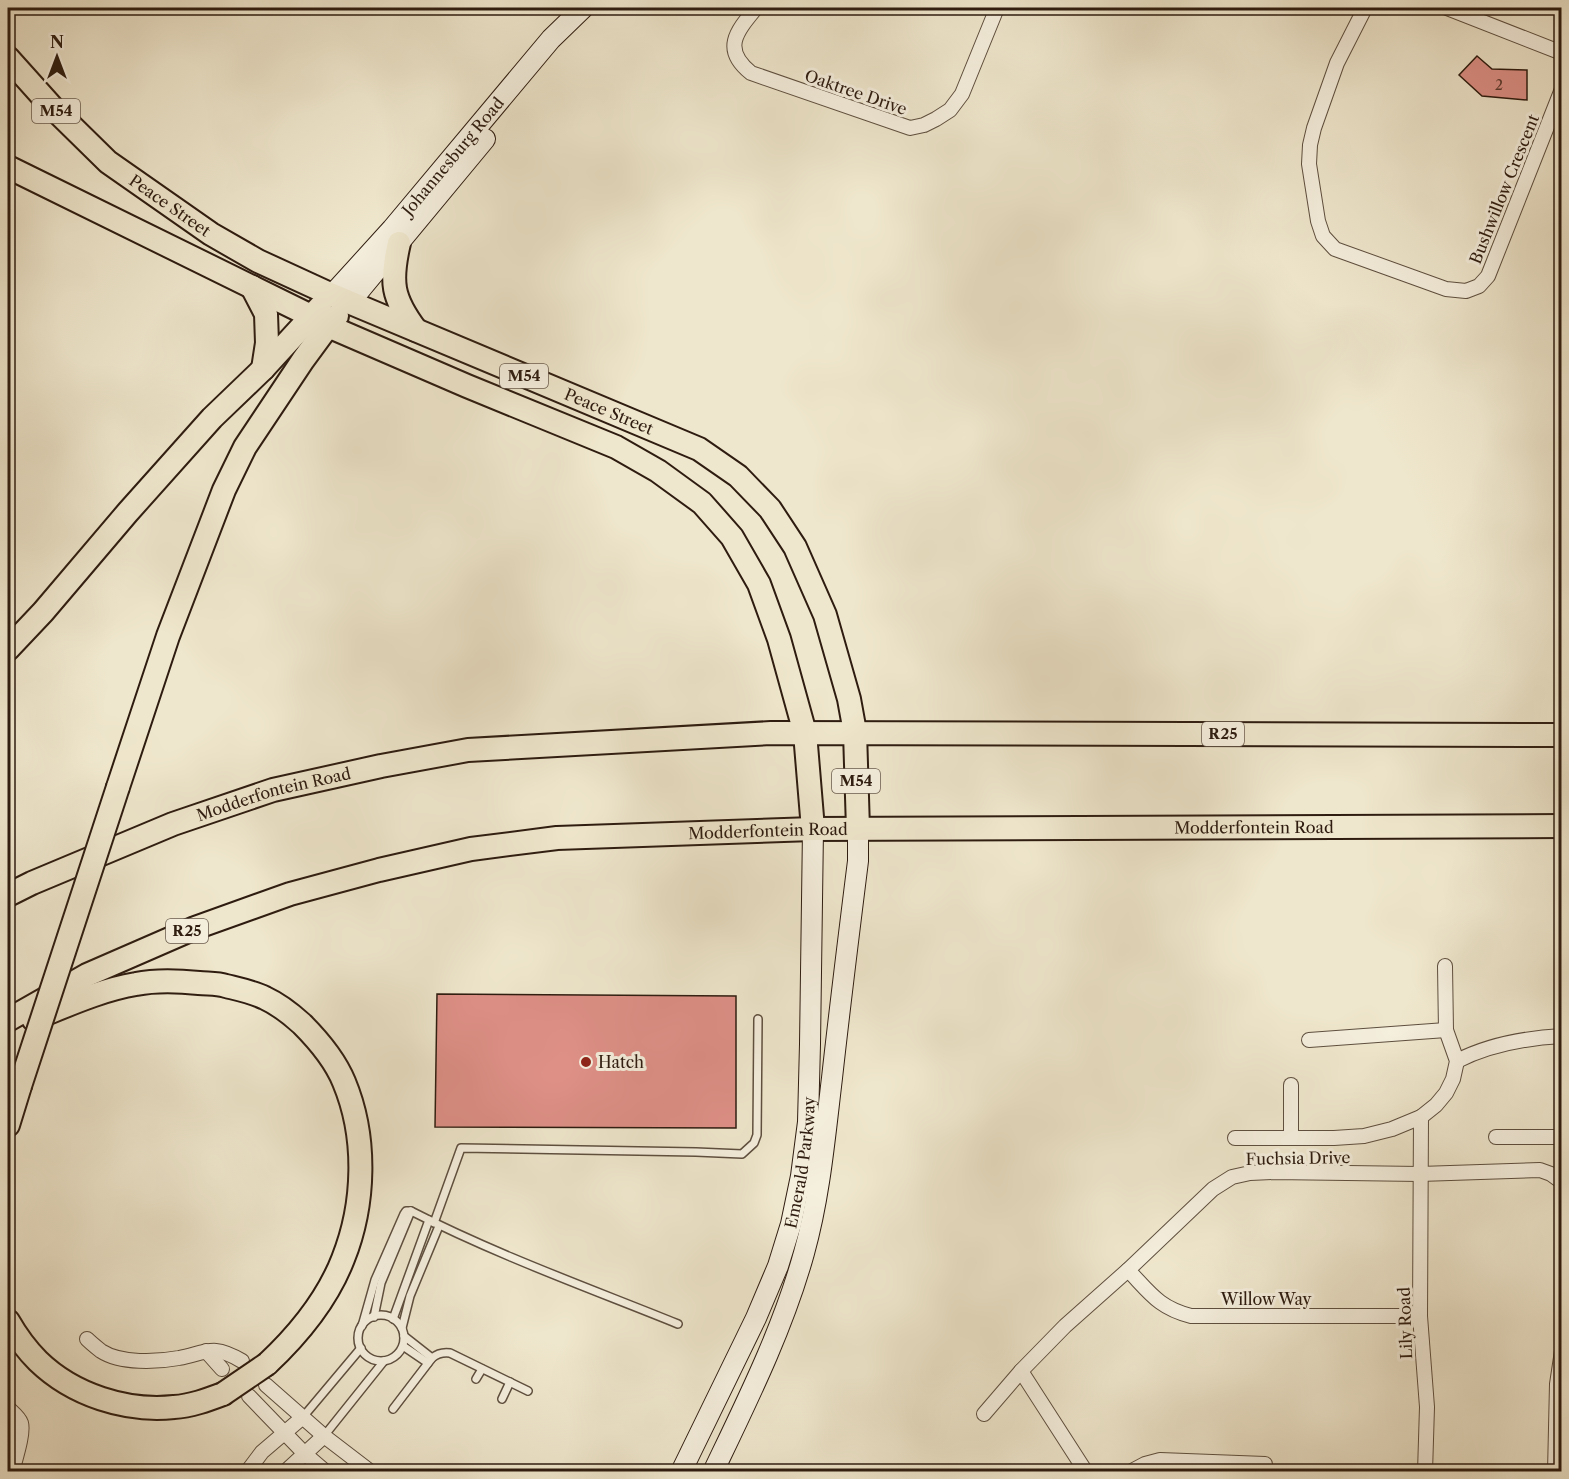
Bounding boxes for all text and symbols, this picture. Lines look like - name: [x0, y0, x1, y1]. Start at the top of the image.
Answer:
- north arrow: [27, 27, 87, 87]
- text: N: [50, 32, 64, 52]
- street label: Oaktree Drive: [802, 65, 910, 119]
- house number: 2: [1495, 76, 1503, 94]
- street label: Johannesburg Road: [396, 93, 508, 222]
- road number: M54: [32, 99, 80, 123]
- street label: Bushwillow Crescent: [1465, 111, 1543, 267]
- street label: Peace Street: [126, 170, 215, 241]
- road number: M54: [500, 364, 548, 388]
- street label: Peace Street: [561, 384, 657, 439]
- road number: R25: [1202, 722, 1244, 746]
- street label: Modderfontein Road: [194, 763, 353, 825]
- road number: M54: [832, 769, 880, 793]
- street label: Modderfontein Road: [1174, 817, 1334, 838]
- street label: Modderfontein Road: [688, 819, 848, 843]
- road number: R25: [166, 919, 208, 943]
- place label: Hatch: [598, 1052, 644, 1072]
- marker: Hatch: [579, 1055, 593, 1069]
- street label: Emerald Parkway: [780, 1095, 819, 1230]
- street label: Fuchsia Drive: [1246, 1147, 1350, 1169]
- street label: Lily Road: [1394, 1286, 1416, 1359]
- street label: Willow Way: [1220, 1289, 1312, 1309]

